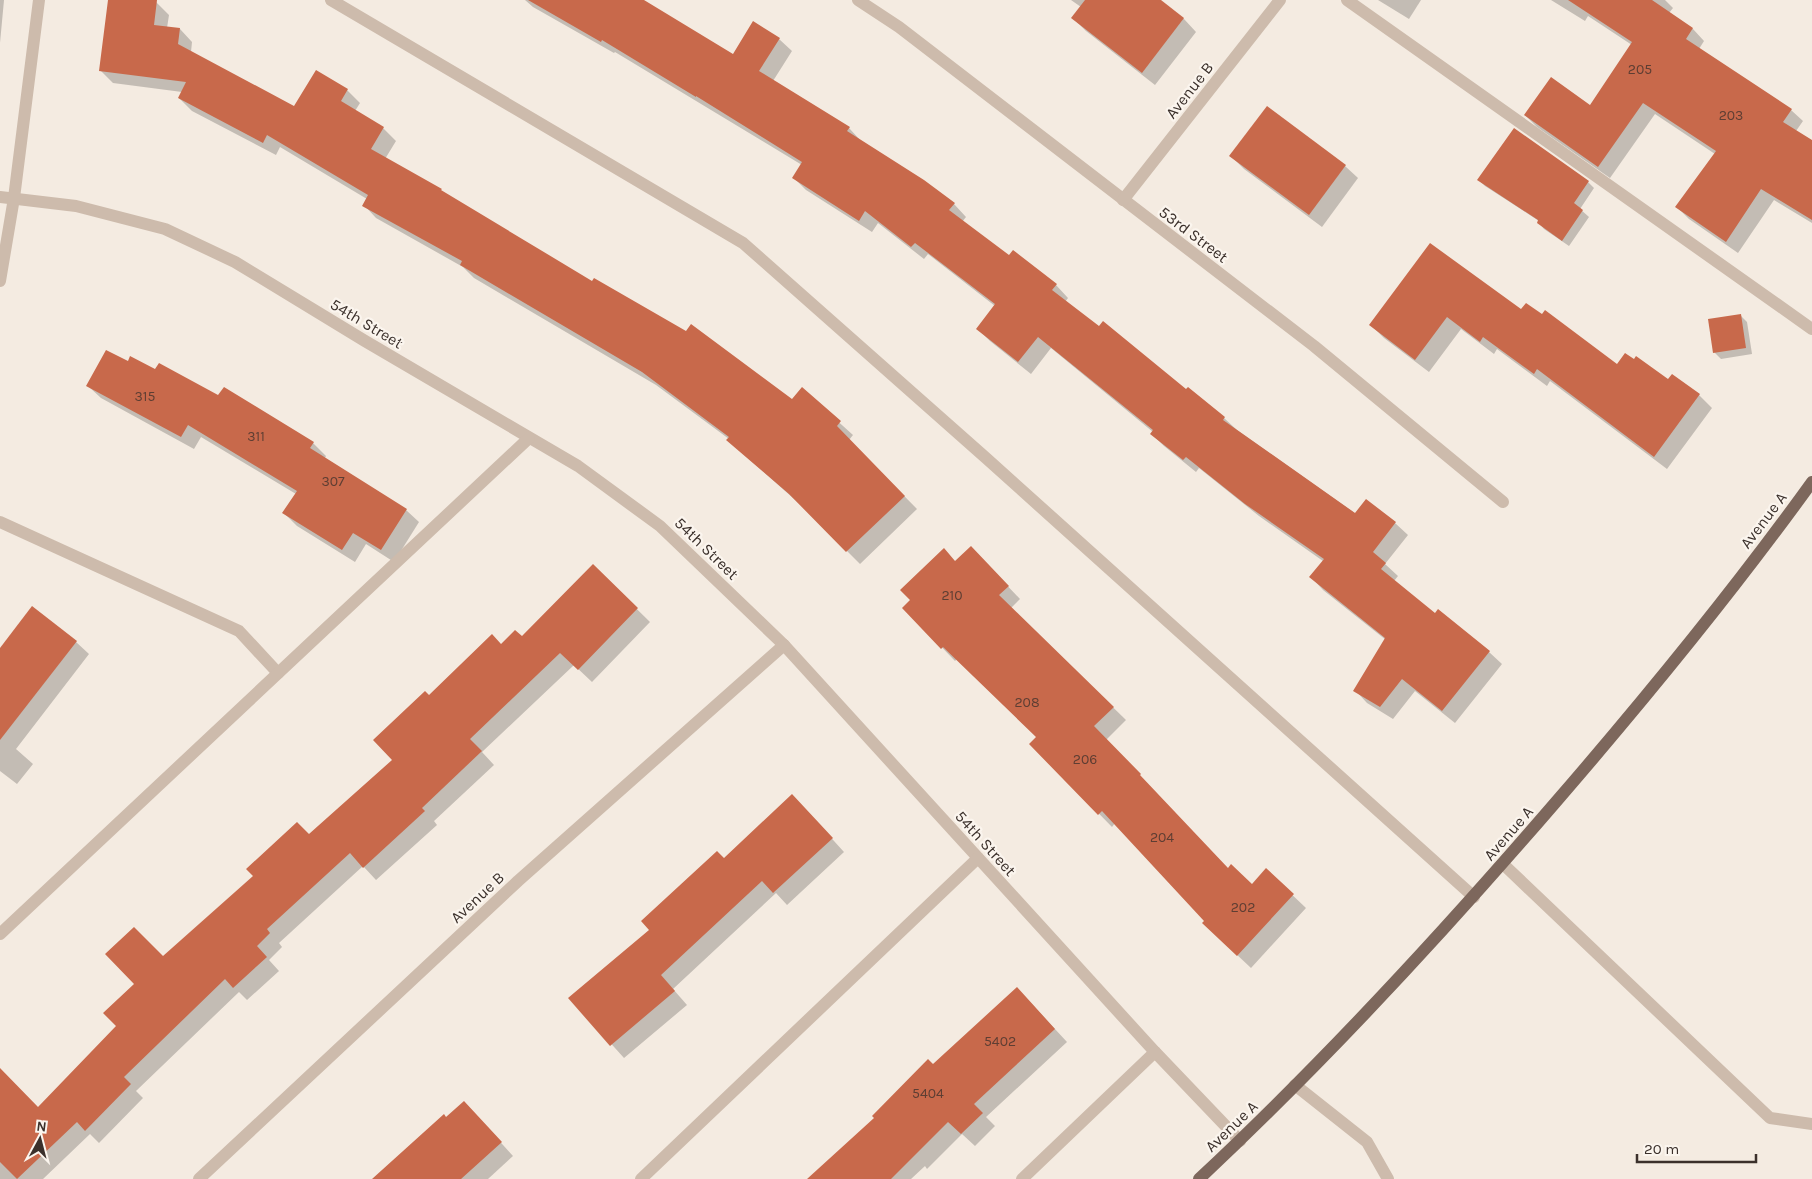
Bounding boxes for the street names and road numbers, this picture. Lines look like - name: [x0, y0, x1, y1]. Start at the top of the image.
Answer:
- street label: Avenue B: [1161, 58, 1217, 122]
- street label: 53rd Street: [1155, 202, 1232, 267]
- street label: 54th Street: [327, 294, 407, 353]
- street label: Avenue A: [1736, 488, 1791, 552]
- street label: 54th Street: [671, 513, 743, 583]
- street label: Avenue A: [1480, 802, 1537, 864]
- street label: 54th Street: [951, 807, 1020, 880]
- street label: Avenue B: [447, 868, 508, 927]
- street label: Avenue A: [1201, 1097, 1262, 1156]

